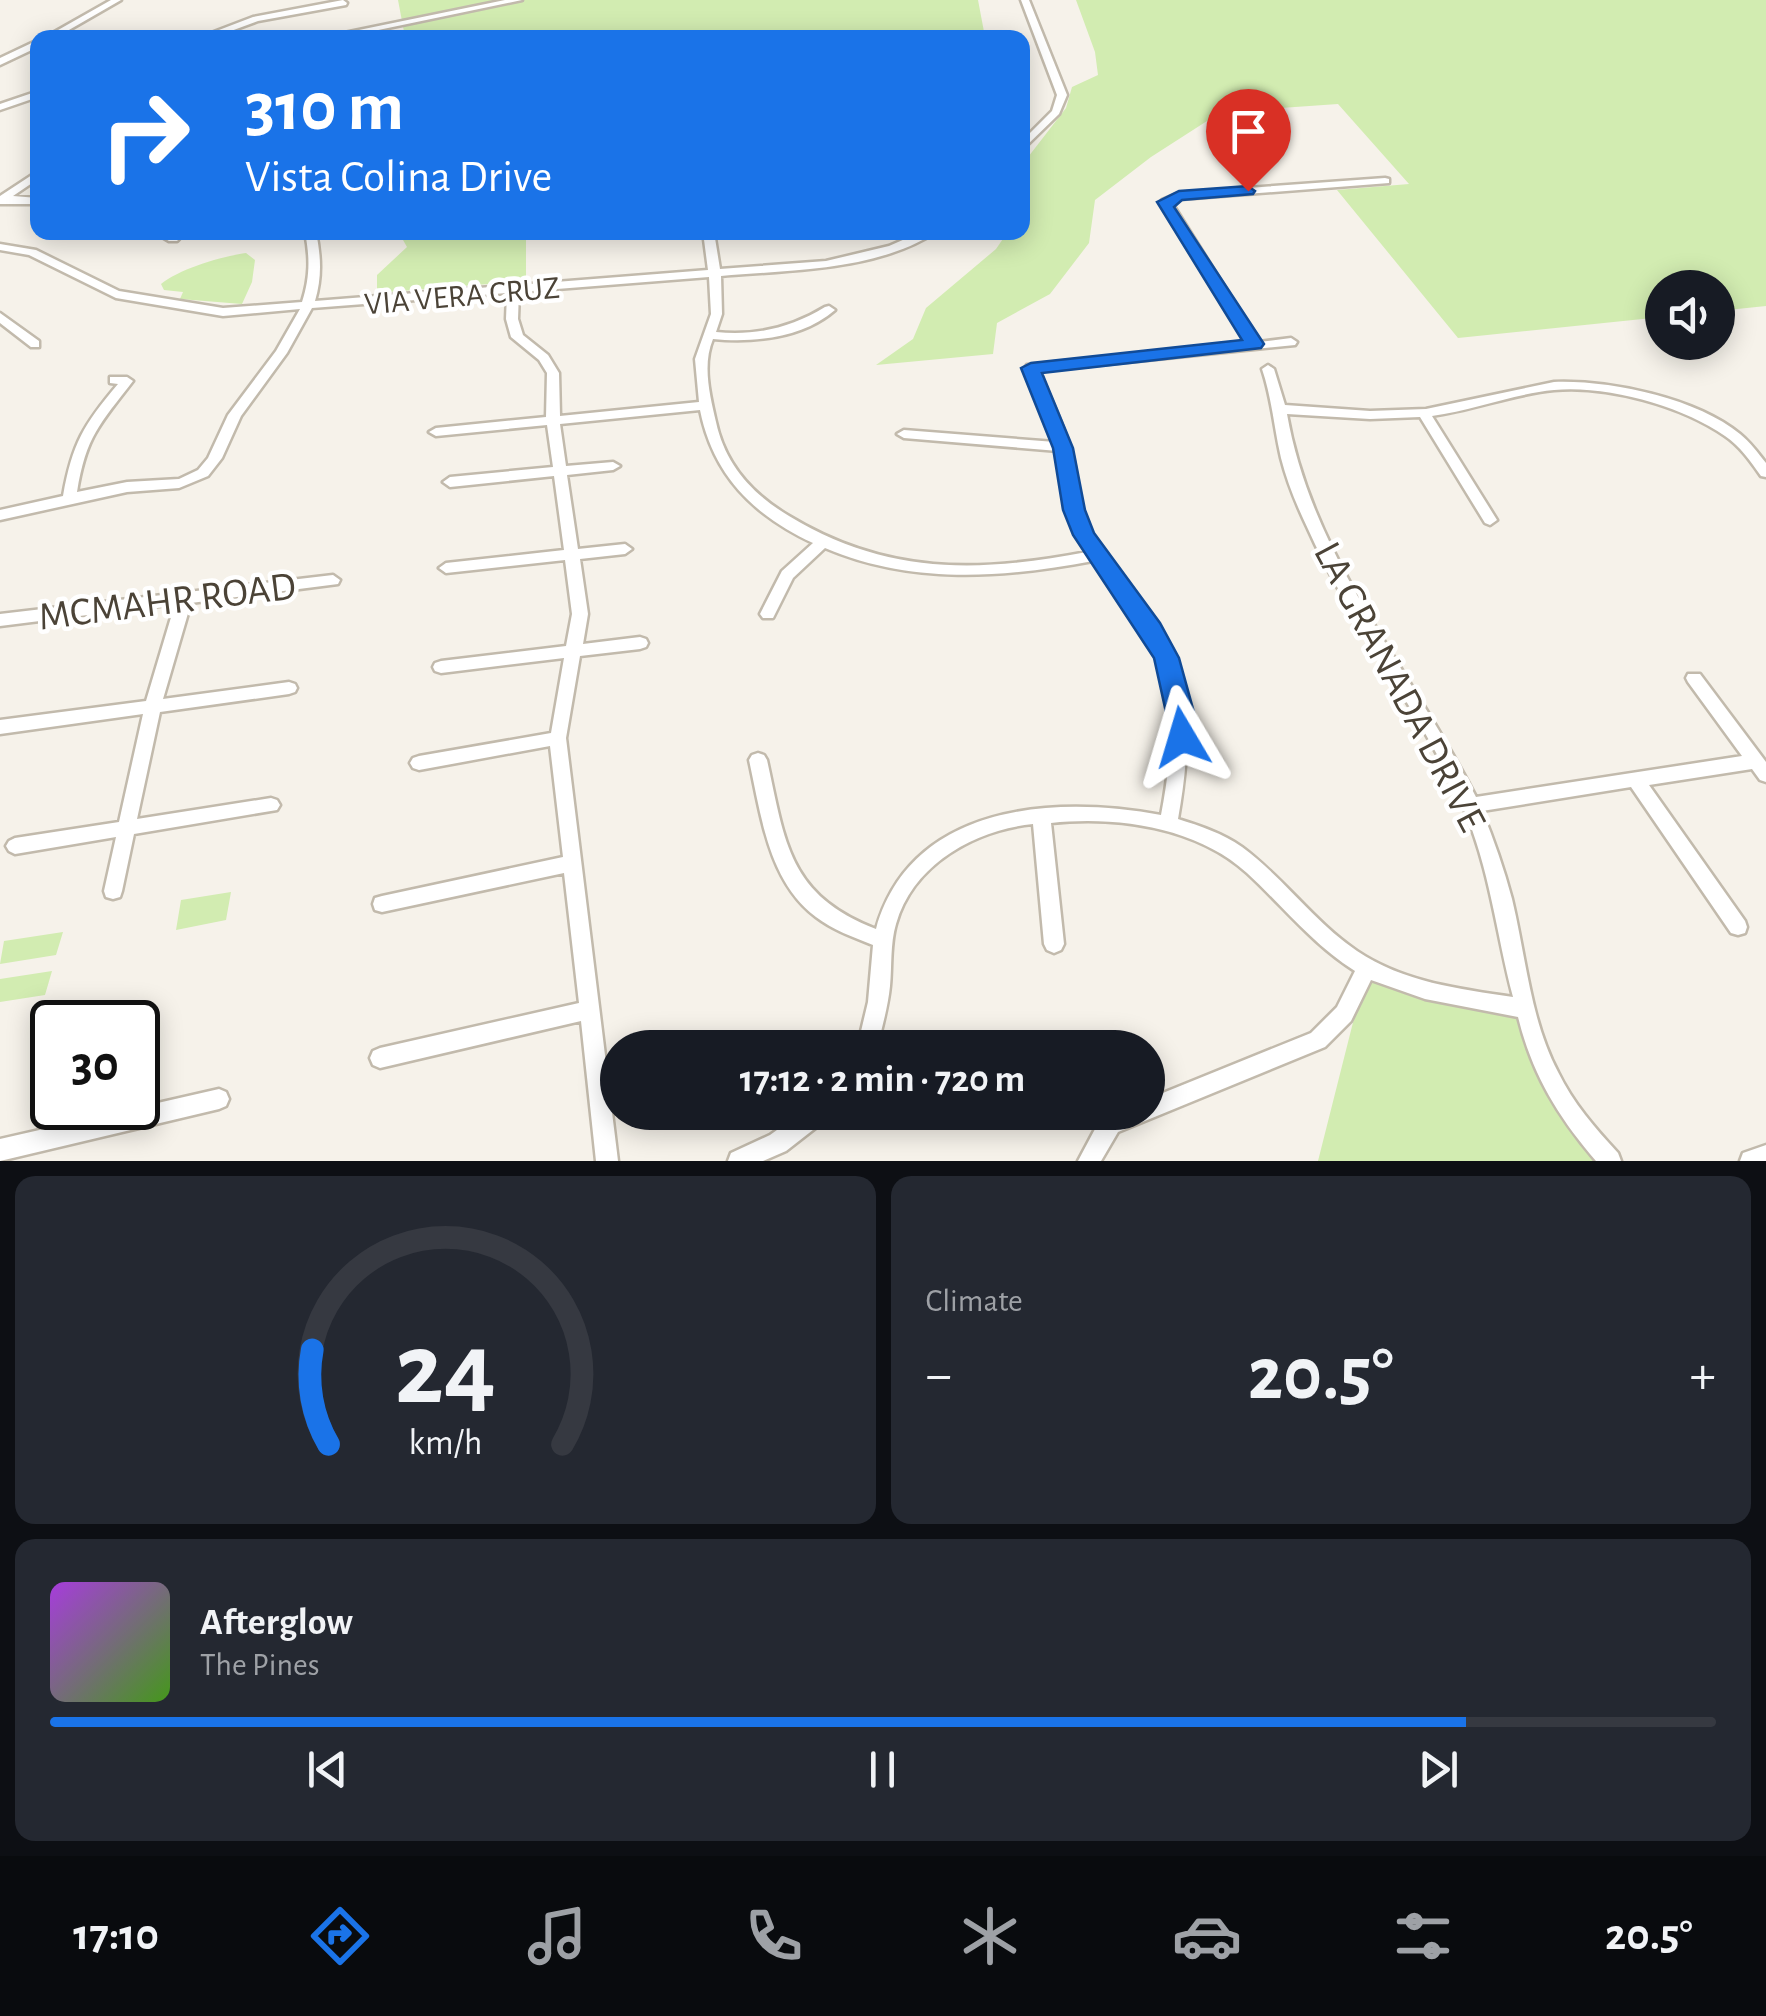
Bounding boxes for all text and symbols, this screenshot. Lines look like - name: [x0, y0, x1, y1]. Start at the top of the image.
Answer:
- icon: right: [80, 70, 210, 200]
- text: 310 m: [245, 73, 404, 143]
- pin: [1206, 89, 1291, 192]
- icon: arrive: [1221, 104, 1276, 159]
- text: Vista Colina Drive: [245, 155, 552, 200]
- map controls: [1645, 270, 1735, 360]
- button: sound: [1645, 270, 1735, 360]
- street label: VIA VERA CRUZ: [363, 272, 561, 320]
- street label: LA GRANADA DRIVE: [1306, 536, 1492, 838]
- street label: MCMAHR ROAD: [36, 566, 298, 638]
- position arrow: [1130, 685, 1234, 789]
- speed limit sign: 30: [30, 1000, 160, 1130]
- text: 17:12 · 2 min · 720 m: [740, 1061, 1025, 1099]
- text: Climate: [926, 1285, 1023, 1317]
- text: 24: [395, 1319, 496, 1423]
- text: 20.5°: [1248, 1338, 1394, 1413]
- text: −: [926, 1348, 952, 1403]
- text: +: [1690, 1348, 1716, 1403]
- text: km/h: [408, 1425, 482, 1461]
- text: Afterglow: [200, 1604, 353, 1642]
- text: The Pines: [200, 1649, 320, 1681]
- icon: previous: [300, 1742, 355, 1797]
- icon: pause: [855, 1742, 910, 1797]
- icon: next: [1411, 1742, 1466, 1797]
- icon: directions: [305, 1901, 375, 1971]
- icon: music: [522, 1901, 592, 1971]
- icon: phone: [739, 1901, 809, 1971]
- icon: climate: [955, 1901, 1025, 1971]
- icon: car: [1172, 1901, 1242, 1971]
- icon: filters: [1388, 1901, 1458, 1971]
- text: 17:10: [73, 1913, 159, 1958]
- text: 20.5°: [1605, 1913, 1693, 1958]

